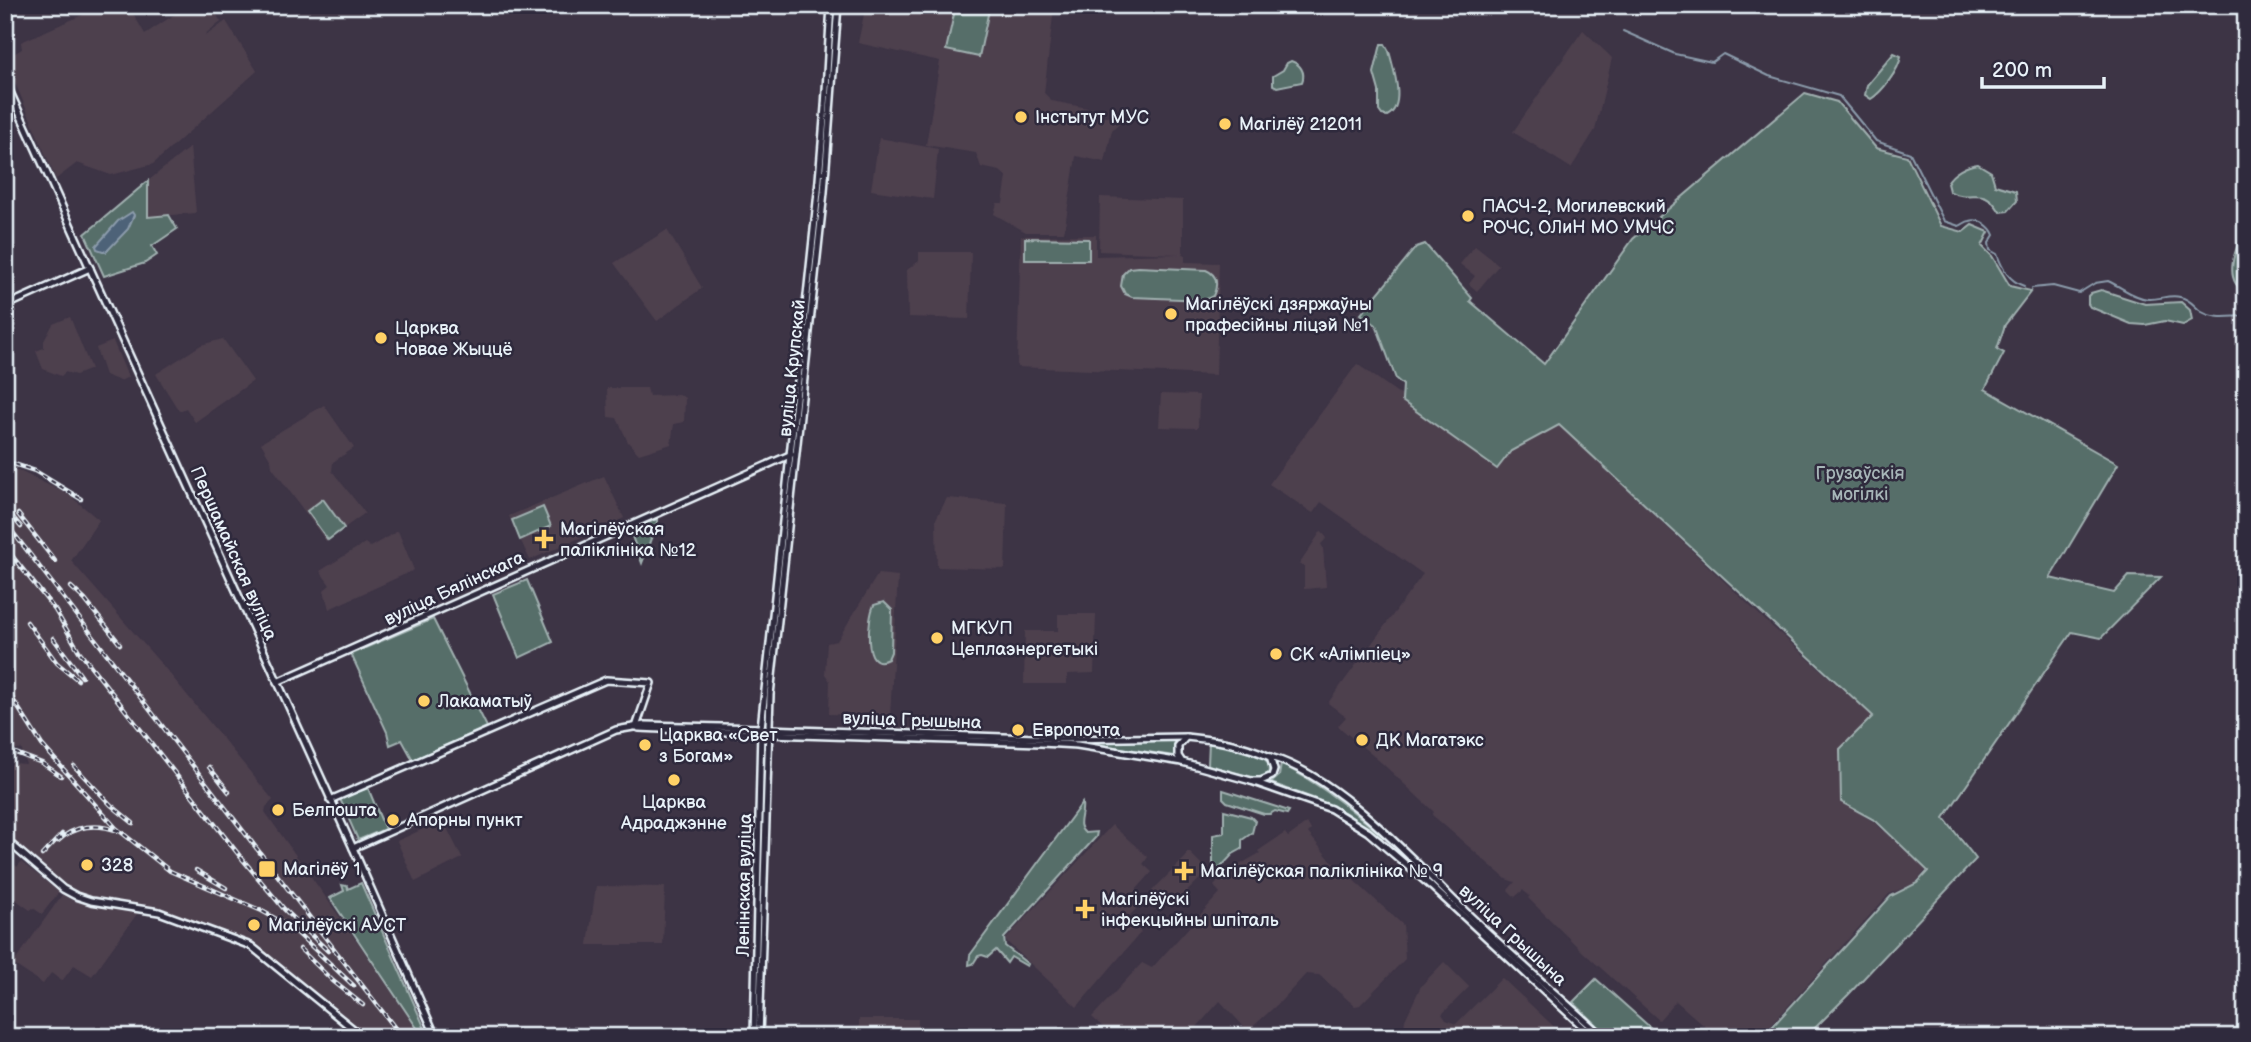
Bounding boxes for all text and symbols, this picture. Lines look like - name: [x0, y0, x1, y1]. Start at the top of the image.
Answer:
- scale bar: [1982, 46, 2104, 90]
- text: 200 m: [1992, 58, 2052, 83]
- place label: Інстытут МУС: [1035, 107, 1149, 128]
- marker: Інстытут МУС: [1013, 109, 1029, 125]
- place label: Магілёў 212011: [1239, 114, 1362, 135]
- marker: Магілёў 212011: [1217, 116, 1233, 132]
- place label: ПАСЧ-2, Могилевский РОЧС, ОЛиН МО УМЧС: [1482, 196, 1674, 238]
- marker: ПАСЧ-2, Могилевский РОЧС, ОЛиН МО УМЧС: [1460, 208, 1476, 224]
- place label: Магілёўскі дзяржаўны прафесійны ліцэй №1: [1185, 294, 1372, 336]
- street label: вуліца Крупскай: [775, 298, 810, 438]
- marker: Магілёўскі дзяржаўны прафесійны ліцэй №1: [1163, 306, 1179, 322]
- place label: Царква Новае Жыццё: [395, 318, 513, 360]
- marker: Царква Новае Жыццё: [373, 330, 389, 346]
- street label: Першамайская вуліца: [186, 463, 282, 644]
- park label: Грузаўскія могілкі: [1816, 463, 1904, 505]
- place label: Магілёўская паліклініка №12: [560, 519, 697, 561]
- marker: Магілёўская паліклініка №12: [534, 529, 554, 549]
- street label: вуліца Бялінскага: [381, 547, 528, 630]
- place label: МГКУП Цеплаэнергетыкі: [951, 618, 1098, 660]
- marker: МГКУП Цеплаэнергетыкі: [929, 630, 945, 646]
- place label: СК «Алімпіец»: [1290, 644, 1411, 665]
- marker: СК «Алімпіец»: [1268, 646, 1284, 662]
- place label: Лакаматыў: [437, 691, 533, 712]
- marker: Лакаматыў: [416, 693, 432, 709]
- street label: вуліца Грышына: [842, 708, 982, 733]
- place label: Европочта: [1032, 720, 1121, 741]
- marker: Европочта: [1010, 722, 1026, 738]
- place label: Царква «Свет з Богам»: [659, 725, 778, 767]
- place label: ДК Магатэкс: [1376, 730, 1484, 751]
- marker: ДК Магатэкс: [1354, 732, 1370, 748]
- marker: Царква «Свет з Богам»: [637, 737, 653, 753]
- marker: Царква Адраджэнне: [666, 772, 682, 788]
- place label: Царква Адраджэнне: [620, 792, 727, 834]
- place label: Белпошта: [292, 800, 377, 821]
- marker: Белпошта: [270, 802, 286, 818]
- place label: Апорны пункт: [406, 810, 523, 831]
- marker: Апорны пункт: [385, 812, 401, 828]
- street label: Ленінская вуліца: [733, 813, 756, 958]
- place label: 328: [101, 855, 133, 876]
- marker: 328: [79, 857, 95, 873]
- marker: Магілёў 1: [257, 859, 277, 879]
- place label: Магілёў 1: [283, 859, 360, 880]
- marker: Магілёўская паліклініка № 9: [1174, 861, 1194, 881]
- place label: Магілёўская паліклініка № 9: [1200, 861, 1443, 882]
- street label: вуліца Грышына: [1455, 880, 1571, 991]
- place label: Магілёўскі інфекцыйны шпіталь: [1101, 889, 1279, 931]
- marker: Магілёўскі інфекцыйны шпіталь: [1075, 899, 1095, 919]
- place label: Магілёўскі АУСТ: [268, 915, 407, 936]
- marker: Магілёўскі АУСТ: [246, 917, 262, 933]

